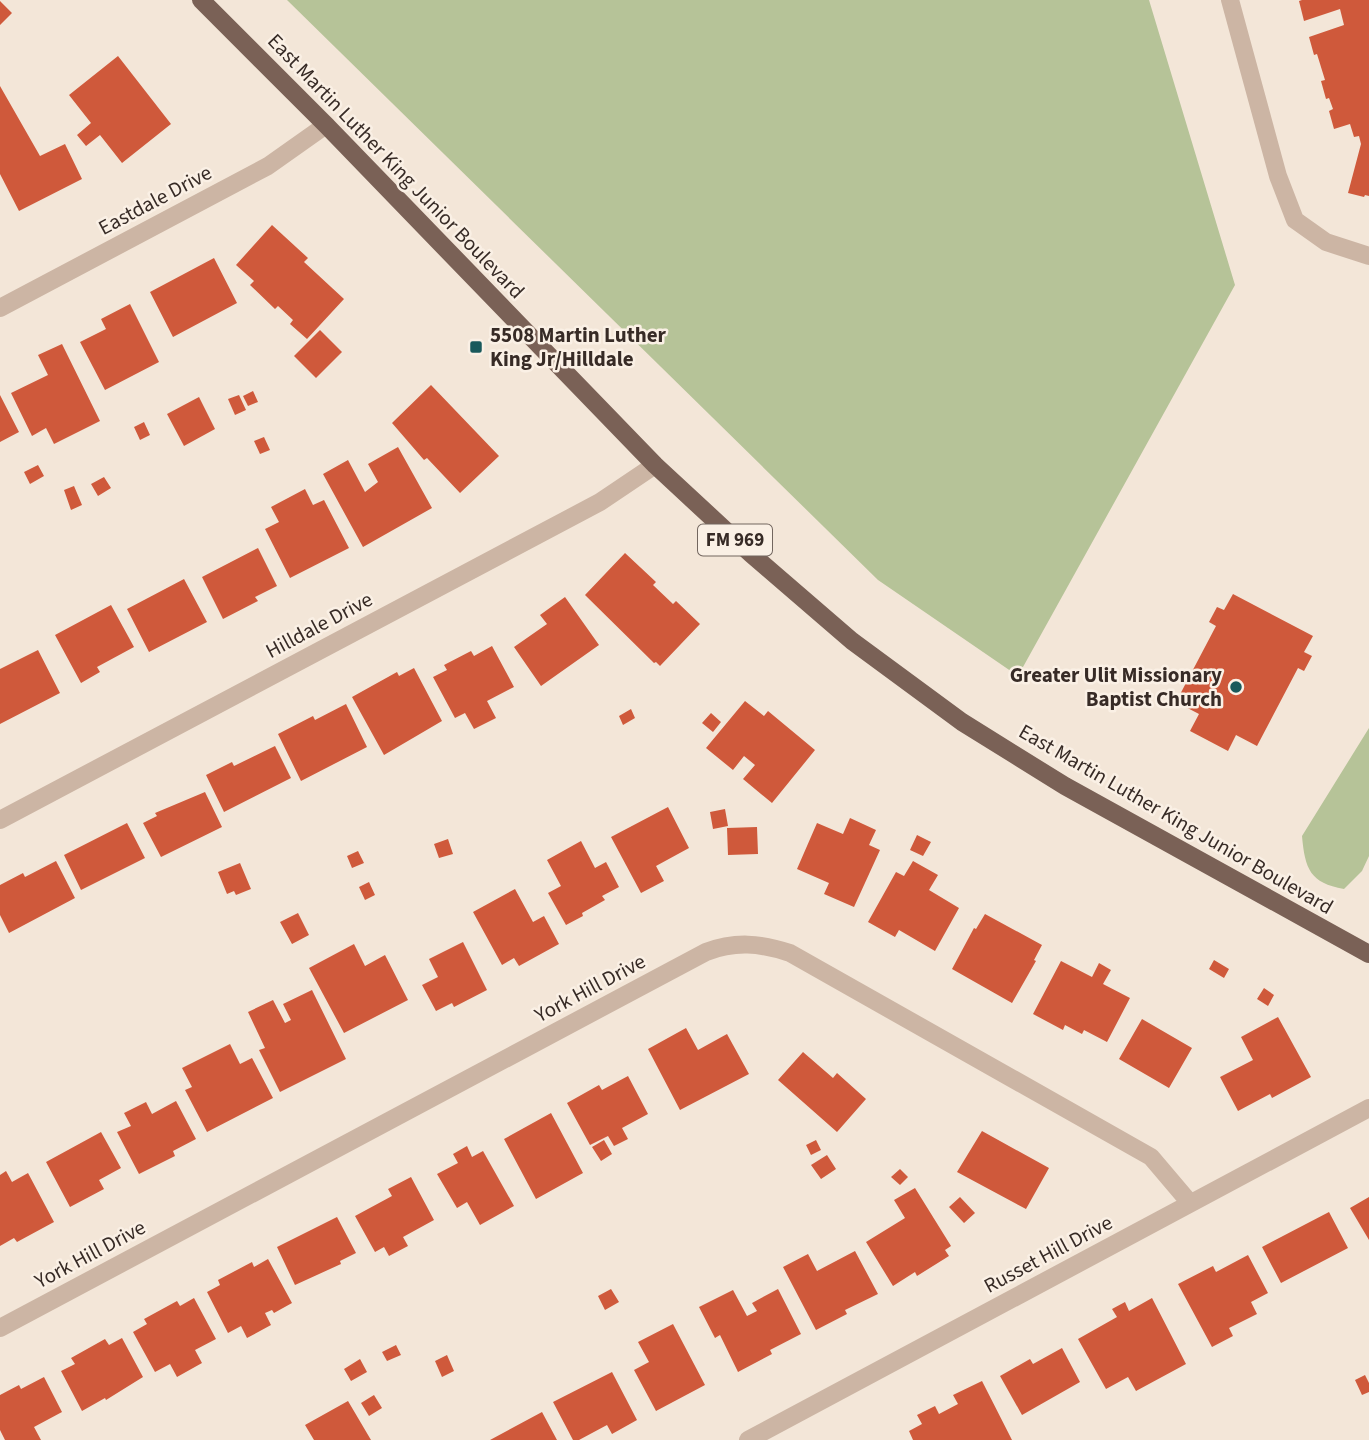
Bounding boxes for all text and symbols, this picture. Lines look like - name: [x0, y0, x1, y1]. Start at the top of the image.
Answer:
- street label: East Martin Luther King Junior Boulevard: [261, 27, 531, 305]
- street label: Eastdale Drive: [93, 158, 217, 242]
- place label: 5508 Martin Luther King Jr/Hilldale: [490, 320, 667, 374]
- marker: 5508 Martin Luther King Jr/Hilldale: [468, 339, 484, 355]
- road number: FM 969: [698, 524, 772, 555]
- street label: Hilldale Drive: [260, 584, 378, 666]
- place label: Greater Ulit Missionary Baptist Church: [1010, 660, 1222, 714]
- marker: Greater Ulit Missionary Baptist Church: [1228, 679, 1244, 695]
- street label: East Martin Luther King Junior Boulevard: [1013, 716, 1339, 922]
- street label: York Hill Drive: [528, 946, 651, 1030]
- street label: Russet Hill Drive: [978, 1207, 1118, 1301]
- street label: York Hill Drive: [28, 1212, 151, 1296]

